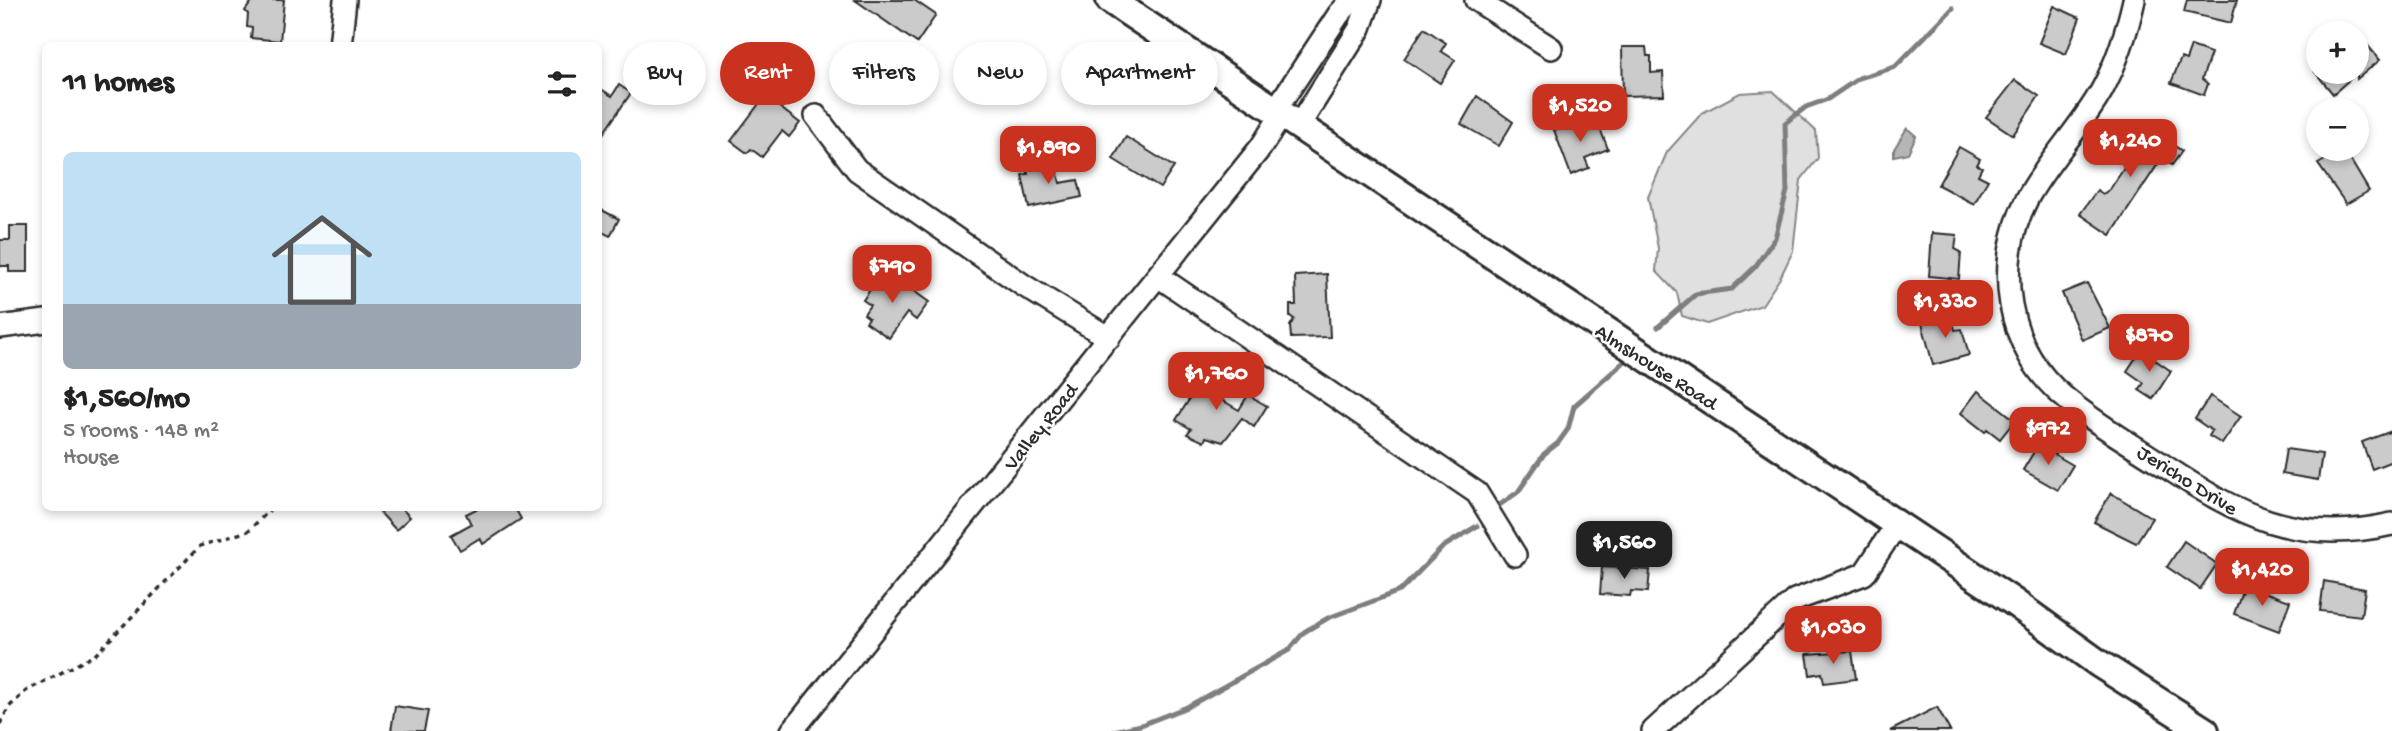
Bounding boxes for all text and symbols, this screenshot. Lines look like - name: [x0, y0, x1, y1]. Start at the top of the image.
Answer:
- map controls: [2306, 21, 2369, 161]
- button: +: [2306, 21, 2369, 84]
- chip: Buy: [623, 42, 706, 105]
- chip: Rent: [720, 42, 815, 105]
- chip: Filters: [829, 42, 939, 105]
- chip: New: [953, 42, 1047, 105]
- chip: Apartment: [1061, 42, 1218, 105]
- icon: filters: [543, 65, 581, 103]
- text: 11 homes: [63, 67, 174, 102]
- pin: $1,520: [1523, 85, 1637, 144]
- text: $1,520: [1548, 93, 1612, 120]
- button: −: [2306, 98, 2369, 161]
- pin: $1,240: [2073, 120, 2187, 179]
- pin: $1,890: [991, 127, 1105, 186]
- text: $1,240: [2099, 128, 2161, 155]
- text: $1,890: [1016, 135, 1080, 162]
- icon: home: [259, 197, 385, 323]
- pin: $790: [851, 246, 933, 305]
- text: $790: [869, 254, 915, 281]
- pin: $1,330: [1888, 280, 2002, 340]
- text: $1,330: [1913, 289, 1977, 316]
- pin: $870: [2108, 314, 2190, 374]
- street label: Almshouse Road: [1589, 320, 1722, 419]
- text: $870: [2125, 323, 2173, 350]
- pin: $1,760: [1159, 352, 1273, 412]
- text: $1,760: [1184, 361, 1248, 388]
- street label: Valley Road: [999, 378, 1086, 477]
- text: $1,560/mo: [63, 383, 190, 418]
- pin: $972: [2007, 407, 2089, 467]
- text: $972: [2025, 416, 2071, 443]
- text: 5 rooms · 148 m²: [63, 418, 219, 445]
- street label: Jericho Drive: [2131, 441, 2242, 523]
- text: House: [63, 445, 119, 472]
- pin: $1,560: [1567, 522, 1681, 581]
- text: $1,560: [1592, 530, 1656, 557]
- pin: $1,420: [2205, 548, 2319, 608]
- text: $1,420: [2231, 557, 2293, 584]
- pin: $1,030: [1776, 606, 1890, 666]
- text: $1,030: [1801, 615, 1865, 642]

